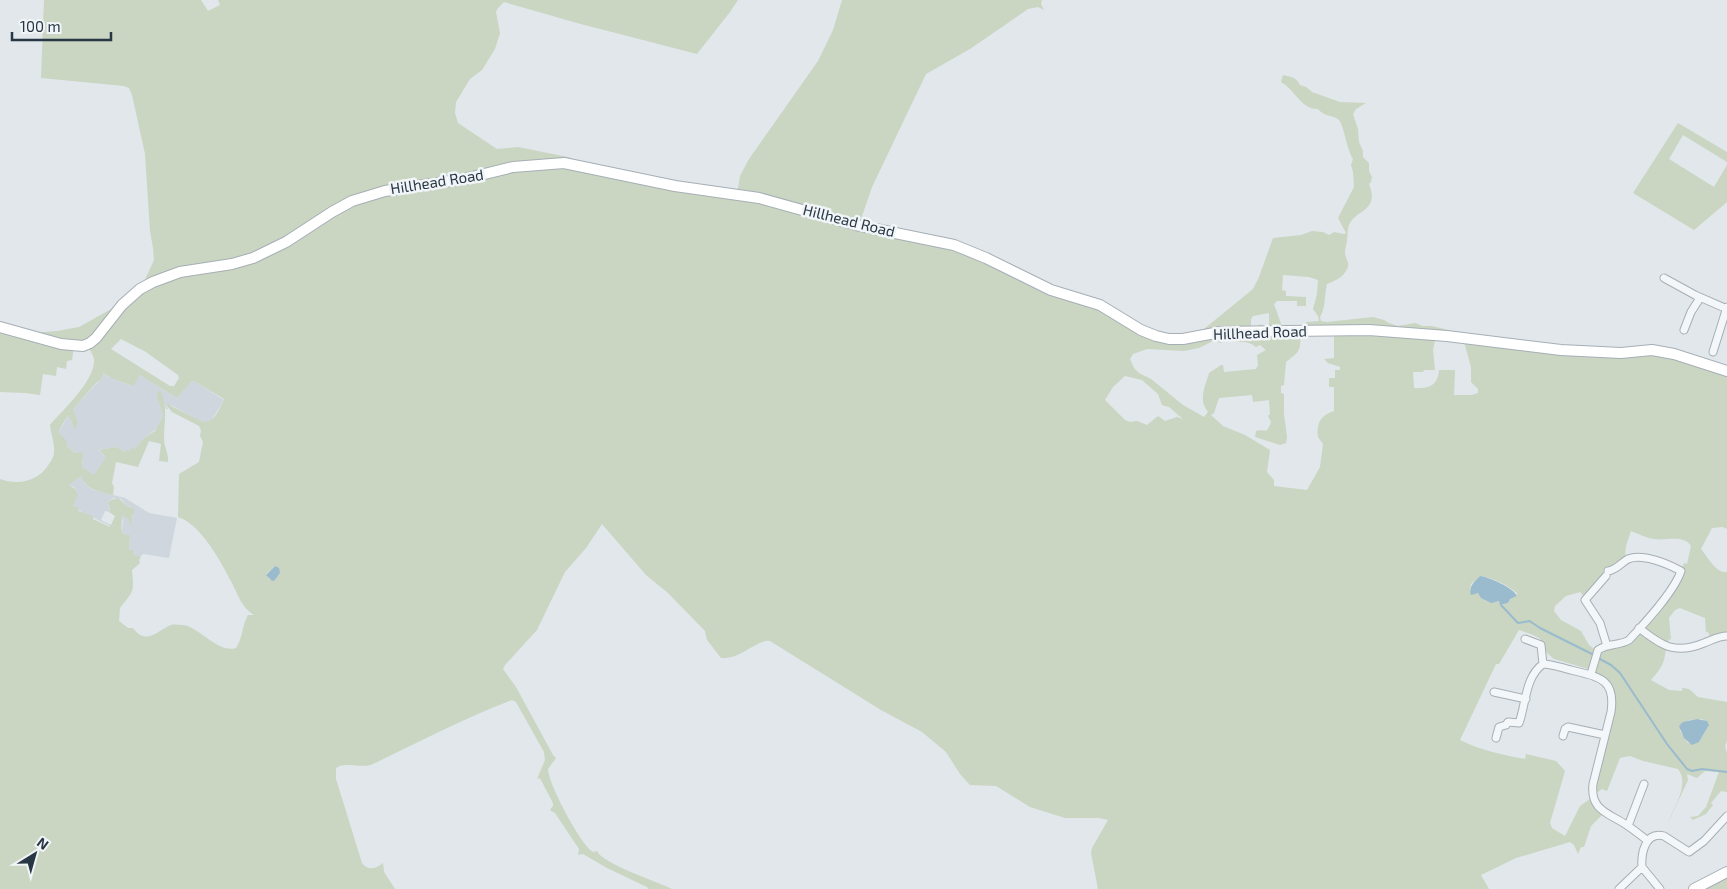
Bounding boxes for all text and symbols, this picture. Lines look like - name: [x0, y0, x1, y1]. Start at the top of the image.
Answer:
- scale bar: [12, 10, 111, 42]
- text: 100 m: [20, 17, 61, 35]
- street label: Hillhead Road: [389, 165, 485, 197]
- street label: Hillhead Road: [801, 200, 897, 240]
- street label: Hillhead Road: [1213, 321, 1307, 343]
- north arrow: [10, 829, 60, 879]
- text: N: [34, 833, 52, 853]

